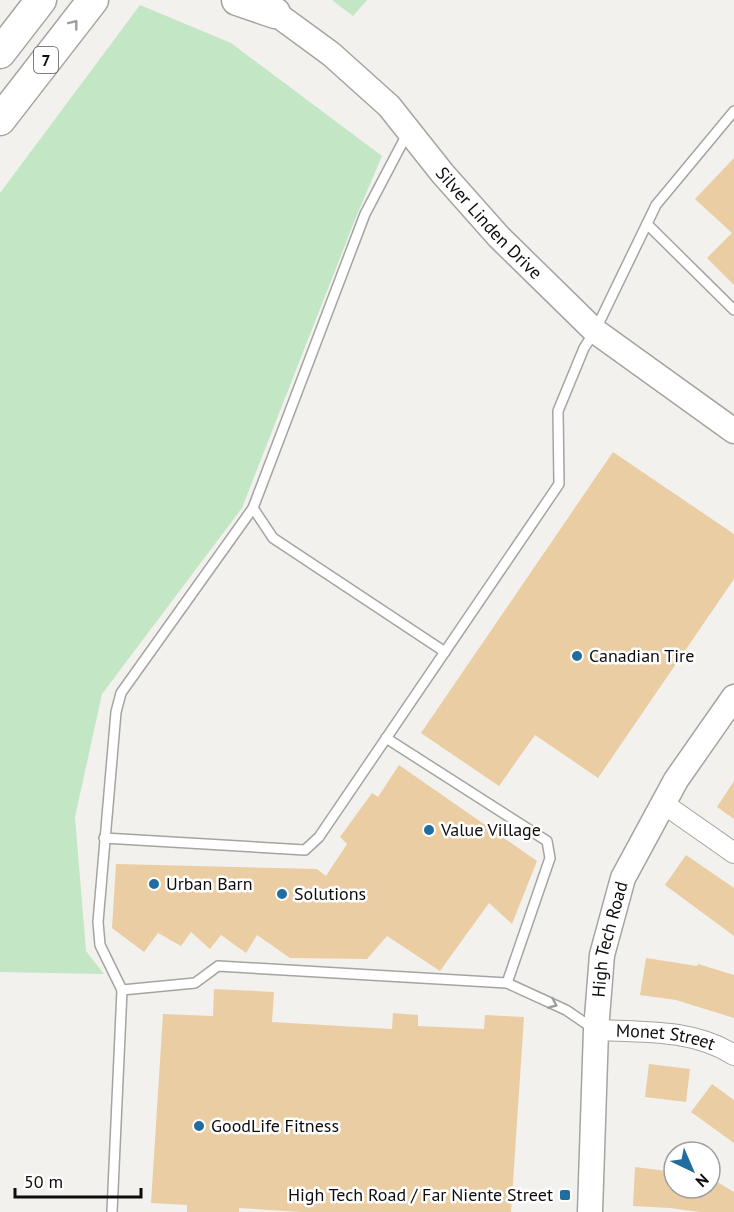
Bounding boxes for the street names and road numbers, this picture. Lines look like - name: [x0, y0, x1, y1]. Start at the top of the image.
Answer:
- road number: 7: [34, 47, 58, 73]
- street label: Silver Linden Drive: [431, 162, 547, 284]
- street label: High Tech Road: [587, 879, 633, 998]
- street label: Monet Street: [616, 1019, 719, 1055]

